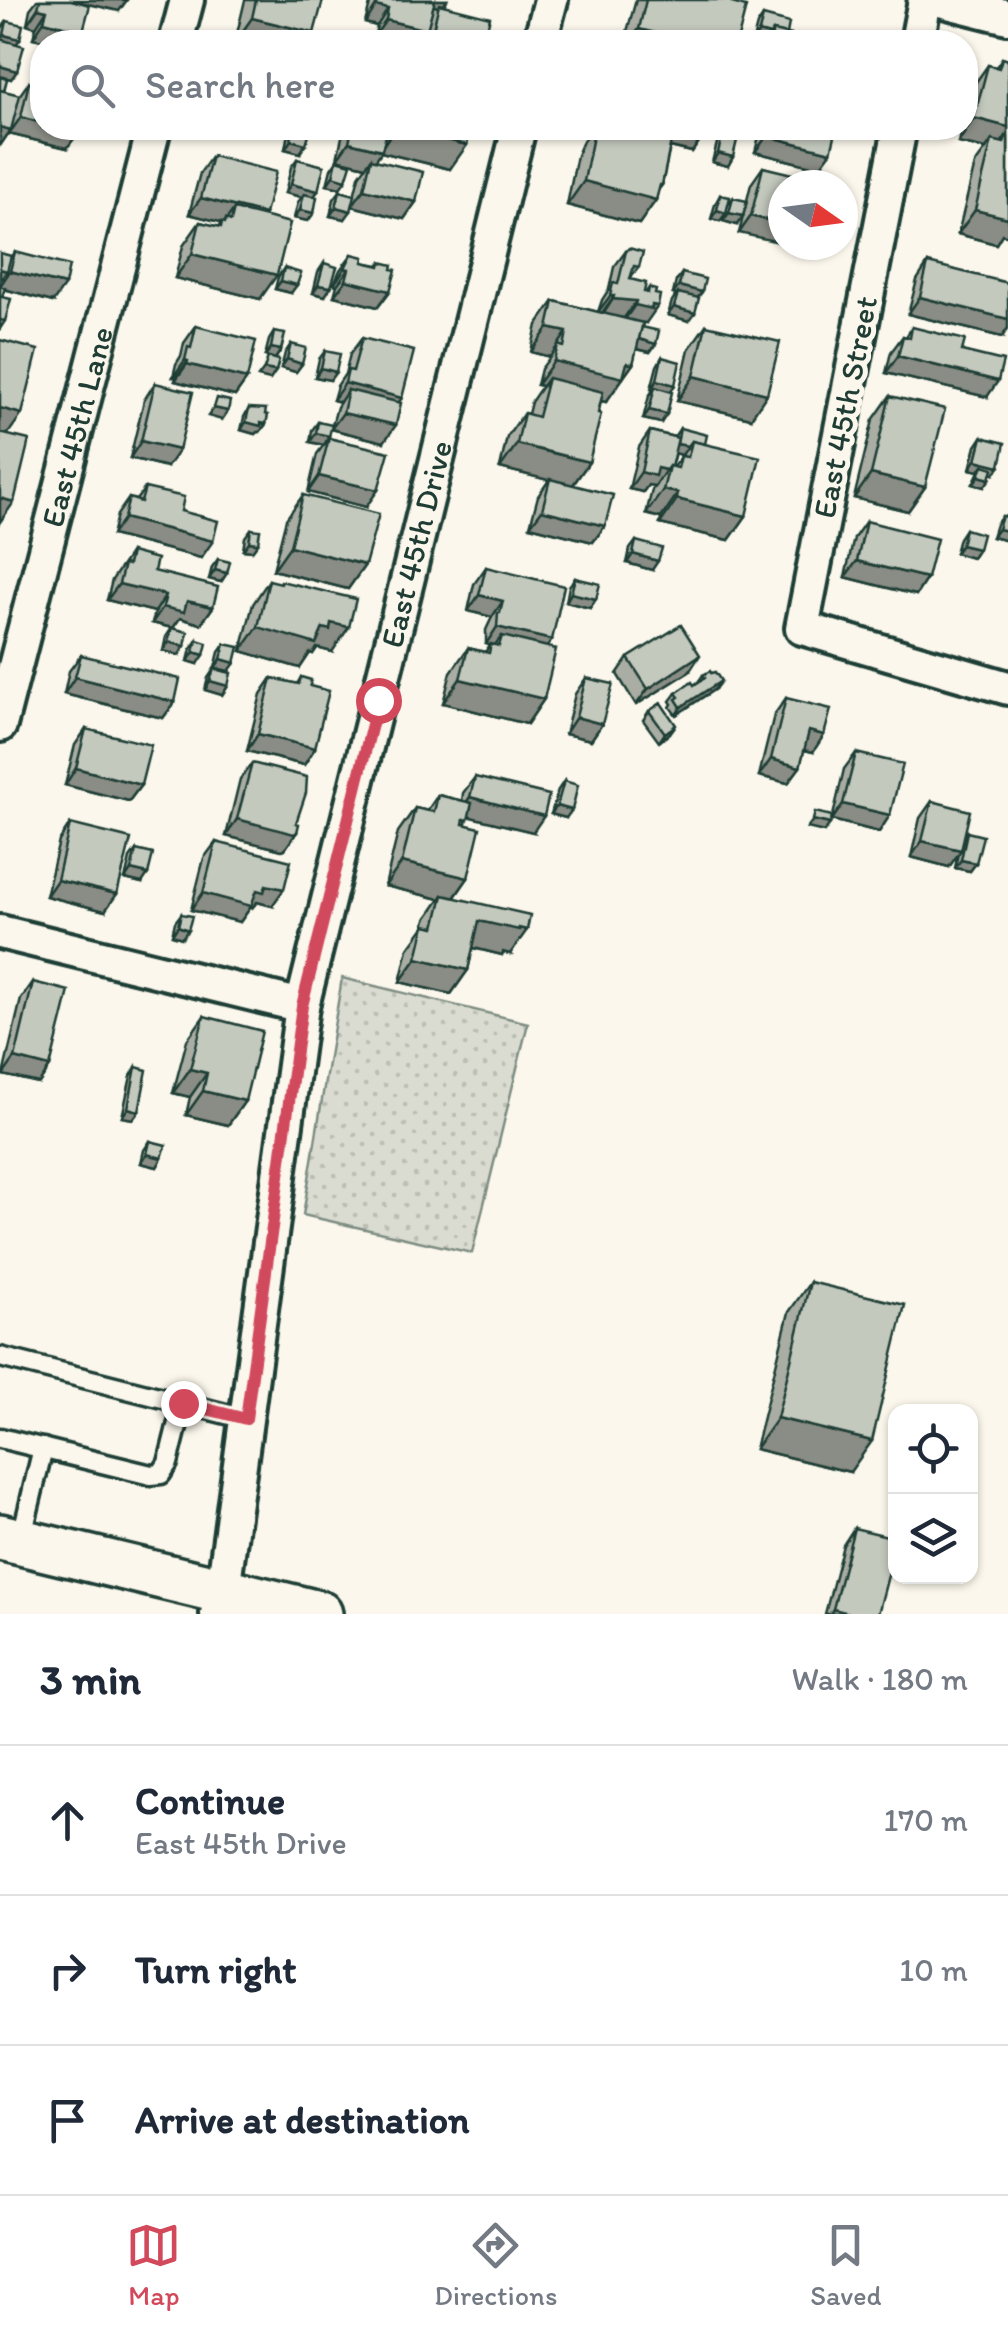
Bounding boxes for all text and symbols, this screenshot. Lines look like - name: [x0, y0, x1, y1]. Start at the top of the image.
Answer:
- search box: [30, 30, 978, 140]
- icon: search: [65, 58, 120, 113]
- text: Search here: [145, 62, 336, 108]
- north arrow: [768, 170, 858, 260]
- street label: East 45th Street: [805, 293, 885, 521]
- street label: East 45th Lane: [33, 323, 121, 531]
- street label: East 45th Drive: [372, 437, 460, 651]
- route start: [356, 678, 402, 724]
- route end: [161, 1381, 207, 1427]
- map controls: [888, 1404, 978, 1584]
- button: locate: [888, 1404, 978, 1494]
- button: layers: [888, 1494, 978, 1584]
- text: 3 min: [40, 1654, 141, 1705]
- text: Walk · 180 m: [791, 1660, 968, 1698]
- text: Continue: [135, 1778, 285, 1824]
- icon: ahead: [40, 1793, 95, 1848]
- text: 170 m: [883, 1801, 968, 1839]
- text: East 45th Drive: [135, 1824, 347, 1862]
- icon: right: [40, 1943, 95, 1998]
- text: Turn right: [135, 1947, 297, 1993]
- text: 10 m: [899, 1951, 968, 1989]
- icon: arrive: [40, 2093, 95, 2148]
- text: Arrive at destination: [135, 2097, 470, 2143]
- tab: Map: [126, 2218, 181, 2312]
- tab: Directions: [434, 2218, 557, 2312]
- tab: Saved: [810, 2218, 882, 2312]

